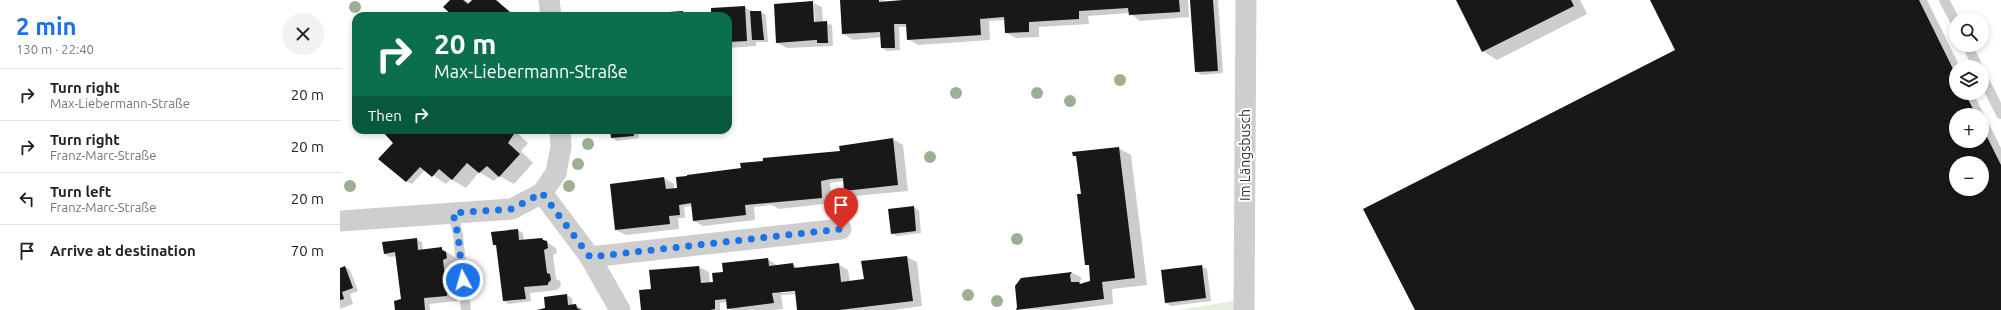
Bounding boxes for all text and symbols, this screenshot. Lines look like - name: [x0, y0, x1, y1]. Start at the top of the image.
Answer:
- map controls: [1949, 12, 1989, 196]
- button: search: [1949, 12, 1989, 52]
- text: 2 min: [16, 13, 77, 40]
- button: close: [282, 13, 324, 55]
- icon: right: [368, 28, 420, 80]
- text: 20 m: [434, 28, 496, 59]
- text: 130 m · 22:40: [16, 42, 94, 56]
- button: layers: [1949, 60, 1989, 100]
- text: Max-Liebermann-Straße: [434, 61, 628, 81]
- text: Turn right: [50, 79, 120, 96]
- icon: right: [16, 84, 38, 106]
- text: 20 m: [291, 86, 324, 103]
- text: Max-Liebermann-Straße: [50, 96, 190, 110]
- icon: right: [410, 104, 432, 126]
- text: Then: [368, 107, 402, 124]
- button: +: [1949, 108, 1989, 148]
- street label: Im Längsbusch: [1237, 109, 1253, 201]
- text: Turn right: [50, 131, 120, 148]
- icon: right: [16, 136, 38, 158]
- text: 20 m: [291, 138, 324, 155]
- text: Franz-Marc-Straße: [50, 148, 156, 162]
- button: −: [1949, 156, 1989, 196]
- text: Turn left: [50, 183, 111, 200]
- icon: left: [16, 188, 38, 210]
- pin: [824, 188, 858, 229]
- text: 20 m: [291, 190, 324, 207]
- icon: arrive: [830, 194, 852, 216]
- text: Franz-Marc-Straße: [50, 200, 156, 214]
- icon: arrive: [16, 240, 38, 262]
- text: Arrive at destination: [50, 242, 196, 259]
- text: 70 m: [291, 242, 324, 259]
- position arrow: [442, 259, 484, 301]

